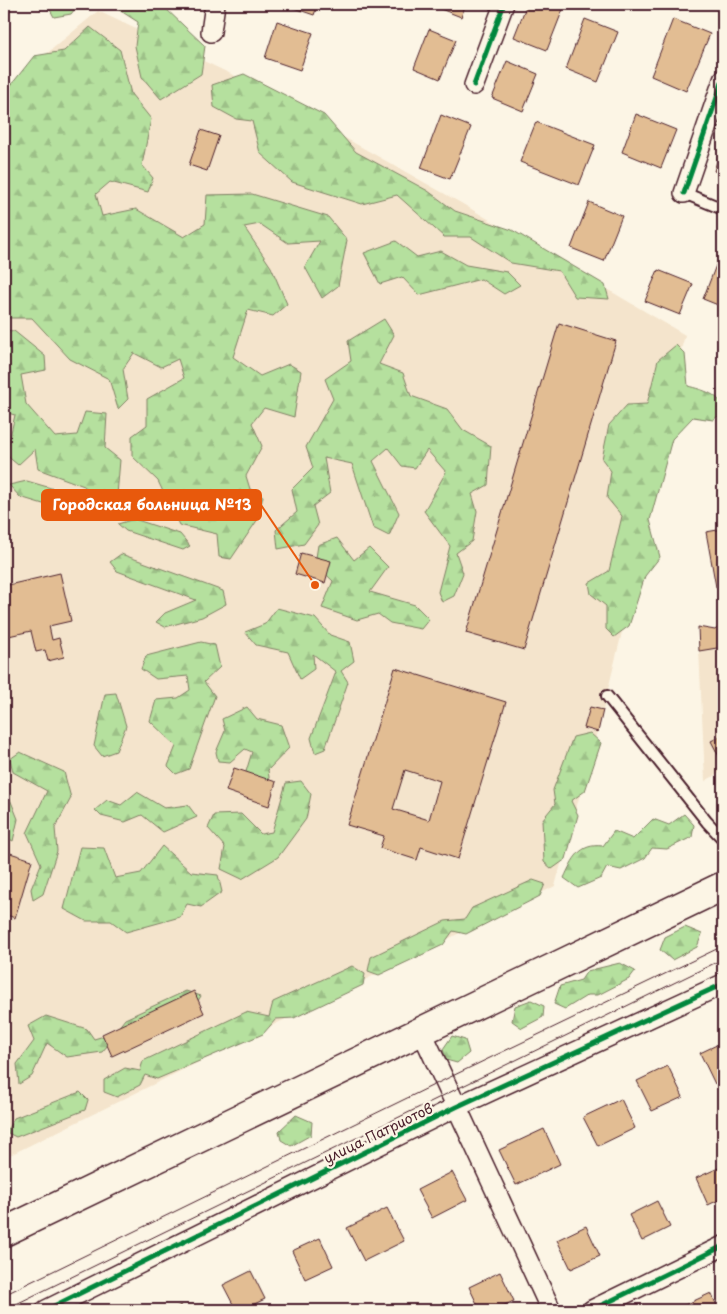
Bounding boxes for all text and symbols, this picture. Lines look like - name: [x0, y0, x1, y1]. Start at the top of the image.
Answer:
- callout: Городская больница №13: [42, 490, 261, 520]
- text: Городская больница №13: [53, 492, 252, 515]
- street label: улица Патриотов: [320, 1097, 436, 1169]

